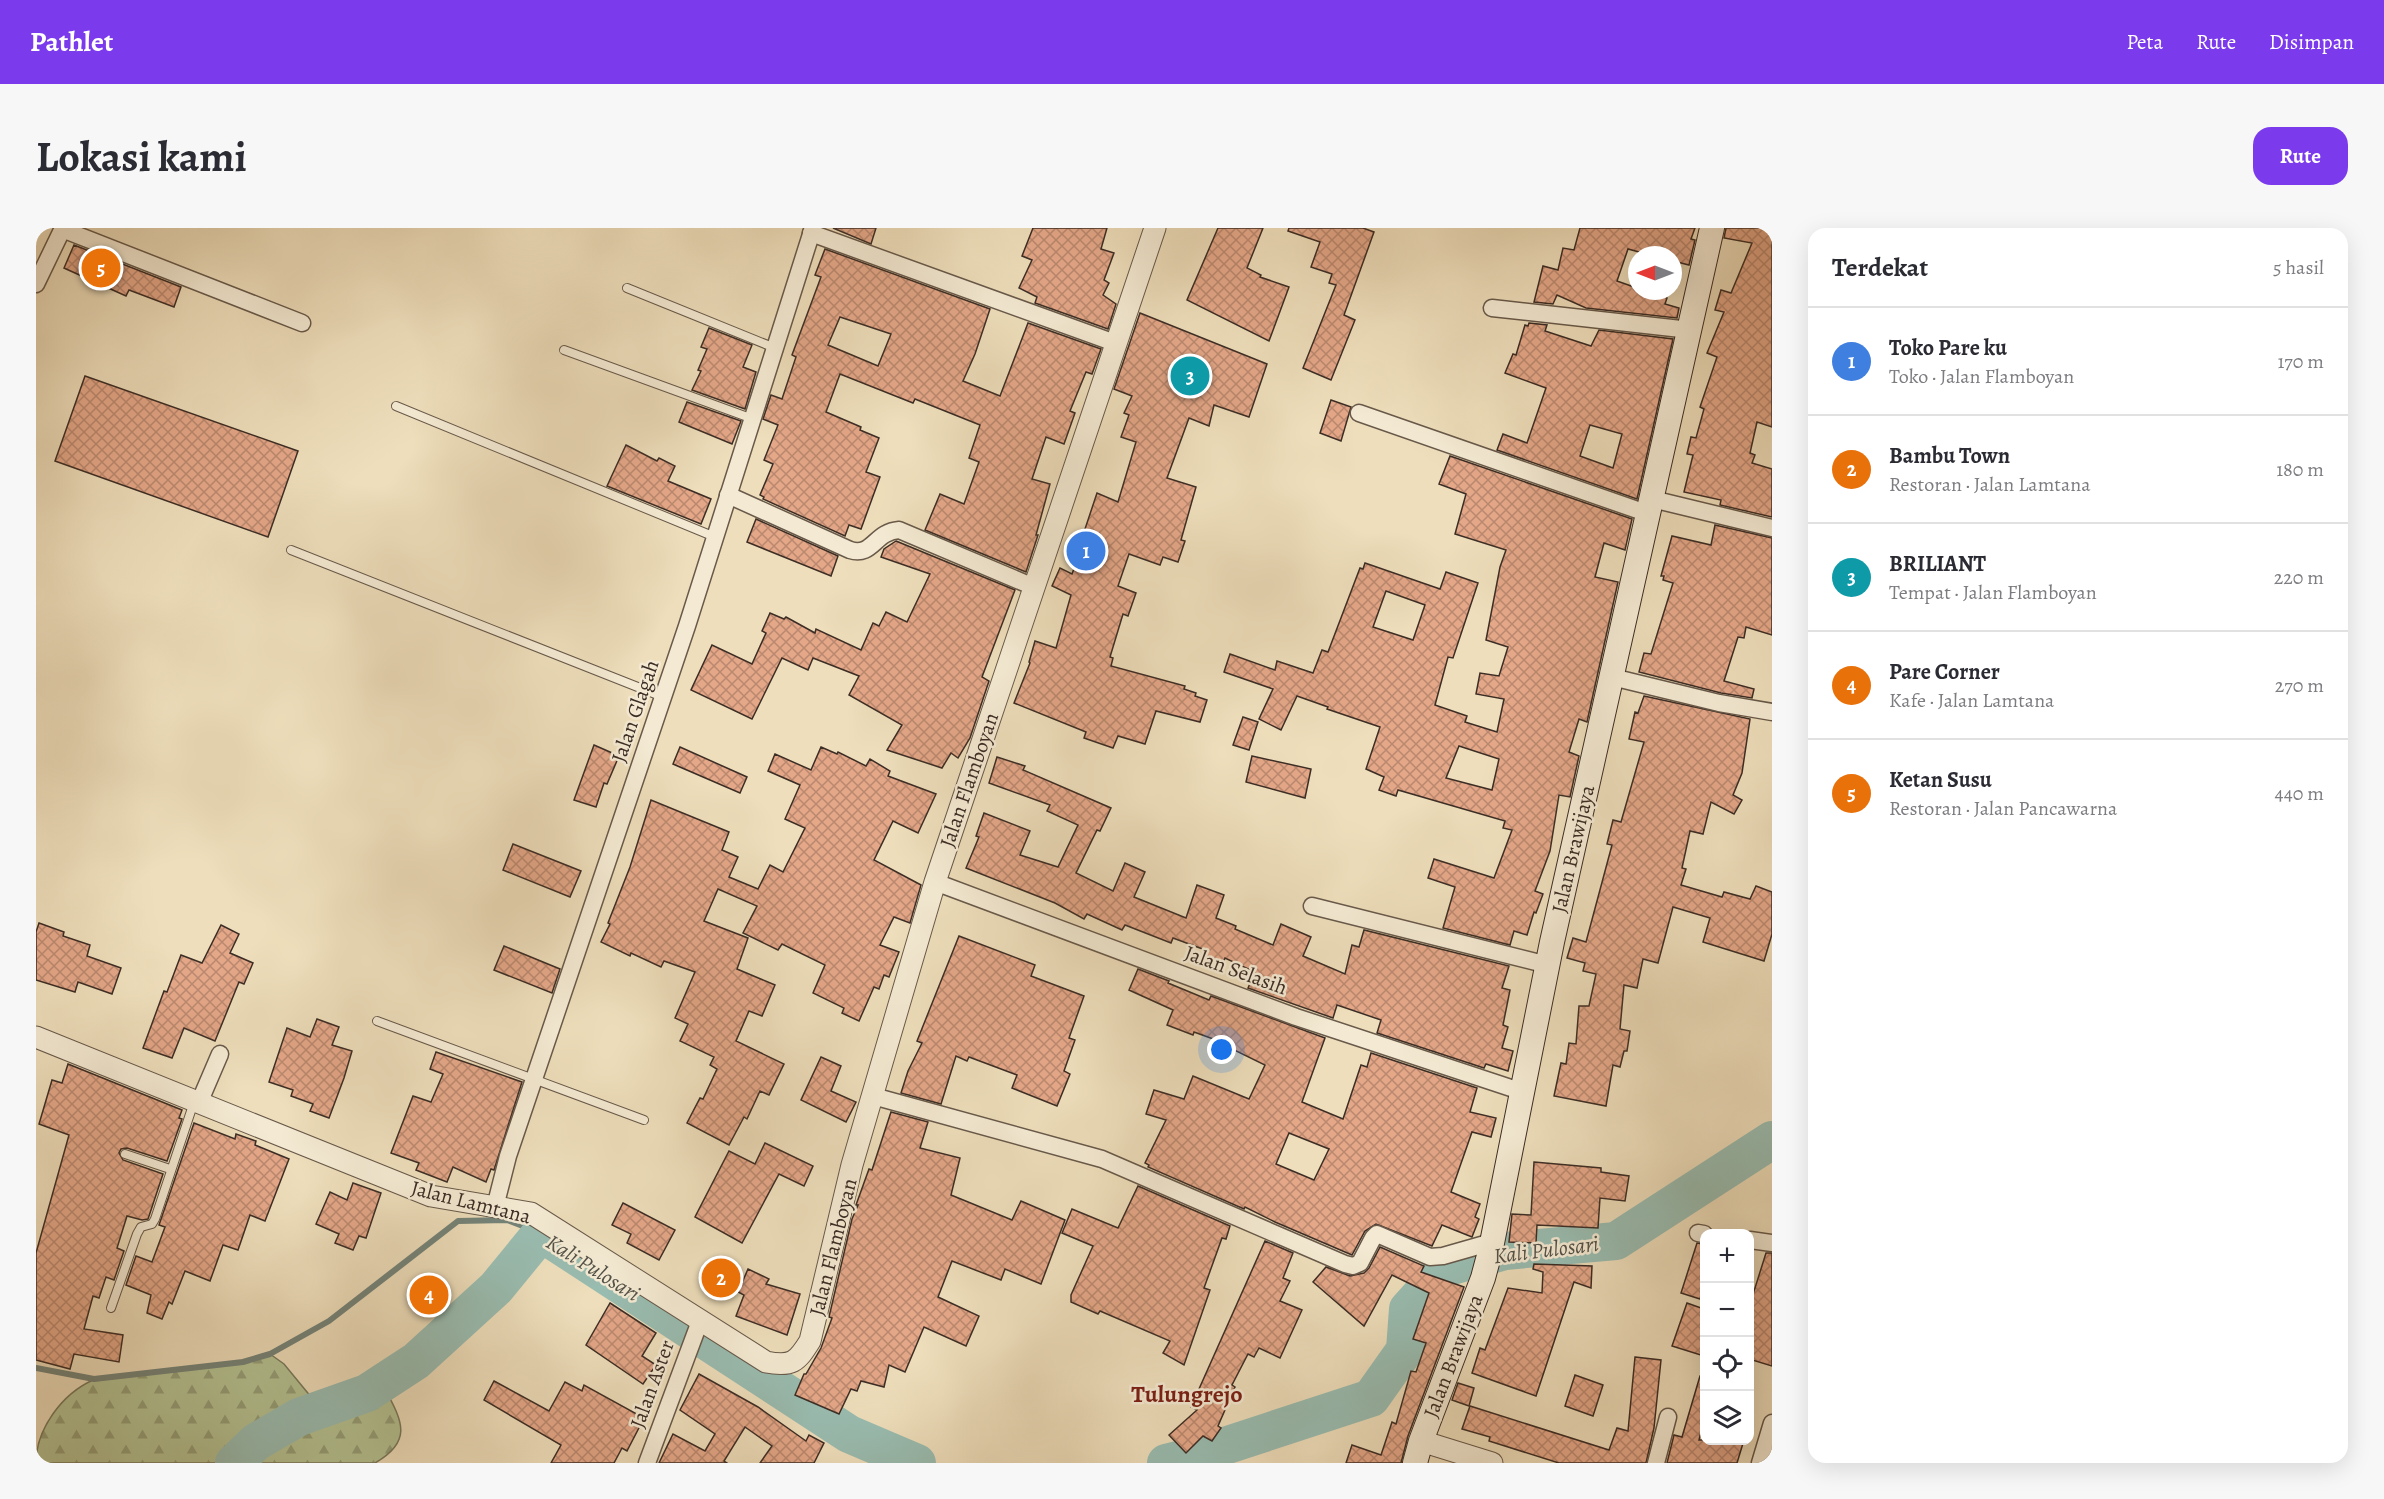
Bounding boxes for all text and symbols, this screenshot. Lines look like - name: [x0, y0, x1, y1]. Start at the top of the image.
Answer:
- text: Pathlet: [30, 23, 113, 61]
- text: Peta: [2126, 28, 2163, 56]
- text: Rute: [2196, 28, 2236, 56]
- text: Disimpan: [2269, 28, 2354, 56]
- button: Rute: [2253, 127, 2348, 185]
- text: Lokasi kami: [36, 128, 247, 185]
- pin: 5: [82, 246, 120, 291]
- north arrow: [1628, 246, 1682, 300]
- text: Terdekat: [1832, 250, 1928, 285]
- text: 5 hasil: [2273, 254, 2324, 281]
- text: Toko Pare ku: [1889, 333, 2007, 363]
- text: 1: [1848, 348, 1855, 375]
- text: 170 m: [2278, 348, 2324, 375]
- pin: 3: [1170, 354, 1210, 398]
- text: Toko · Jalan Flamboyan: [1889, 363, 2074, 390]
- text: Bambu Town: [1889, 441, 2010, 471]
- text: 2: [1847, 456, 1856, 483]
- text: 180 m: [2276, 456, 2324, 483]
- text: Restoran · Jalan Lamtana: [1889, 471, 2090, 498]
- pin: 1: [1066, 528, 1106, 574]
- text: BRILIANT: [1889, 549, 1986, 579]
- text: 3: [1847, 564, 1856, 591]
- text: 220 m: [2274, 564, 2324, 591]
- text: Tempat · Jalan Flamboyan: [1889, 579, 2097, 606]
- street label: Jalan Glagah: [604, 656, 666, 766]
- text: Pare Corner: [1889, 657, 2000, 687]
- text: 4: [1847, 672, 1856, 699]
- text: 270 m: [2275, 672, 2324, 699]
- text: Kafe · Jalan Lamtana: [1889, 687, 2054, 714]
- street label: Jalan Flamboyan: [933, 709, 1005, 851]
- text: Ketan Susu: [1889, 765, 1992, 795]
- text: 5: [1847, 780, 1856, 807]
- text: 440 m: [2275, 780, 2324, 807]
- street label: Jalan Brawijaya: [1545, 782, 1601, 916]
- text: Restoran · Jalan Pancawarna: [1889, 795, 2117, 822]
- street label: Jalan Selasih: [1181, 939, 1291, 1001]
- your location: [1207, 1035, 1236, 1064]
- street label: Jalan Lamtana: [408, 1174, 534, 1230]
- street label: Jalan Flamboyan: [802, 1175, 864, 1319]
- water label: Kali Pulosari: [540, 1227, 646, 1309]
- water label: Kali Pulosari: [1492, 1229, 1600, 1271]
- map controls: [1700, 1229, 1754, 1445]
- button: +: [1700, 1229, 1754, 1283]
- pin: 2: [702, 1256, 740, 1300]
- pin: 4: [410, 1272, 448, 1318]
- button: −: [1700, 1283, 1754, 1337]
- street label: Jalan Brawijaya: [1417, 1290, 1489, 1422]
- street label: Jalan Aster: [623, 1336, 681, 1432]
- button: locate: [1700, 1337, 1754, 1391]
- district label: Tulungrejo: [1131, 1378, 1243, 1410]
- button: layers: [1700, 1391, 1754, 1445]

